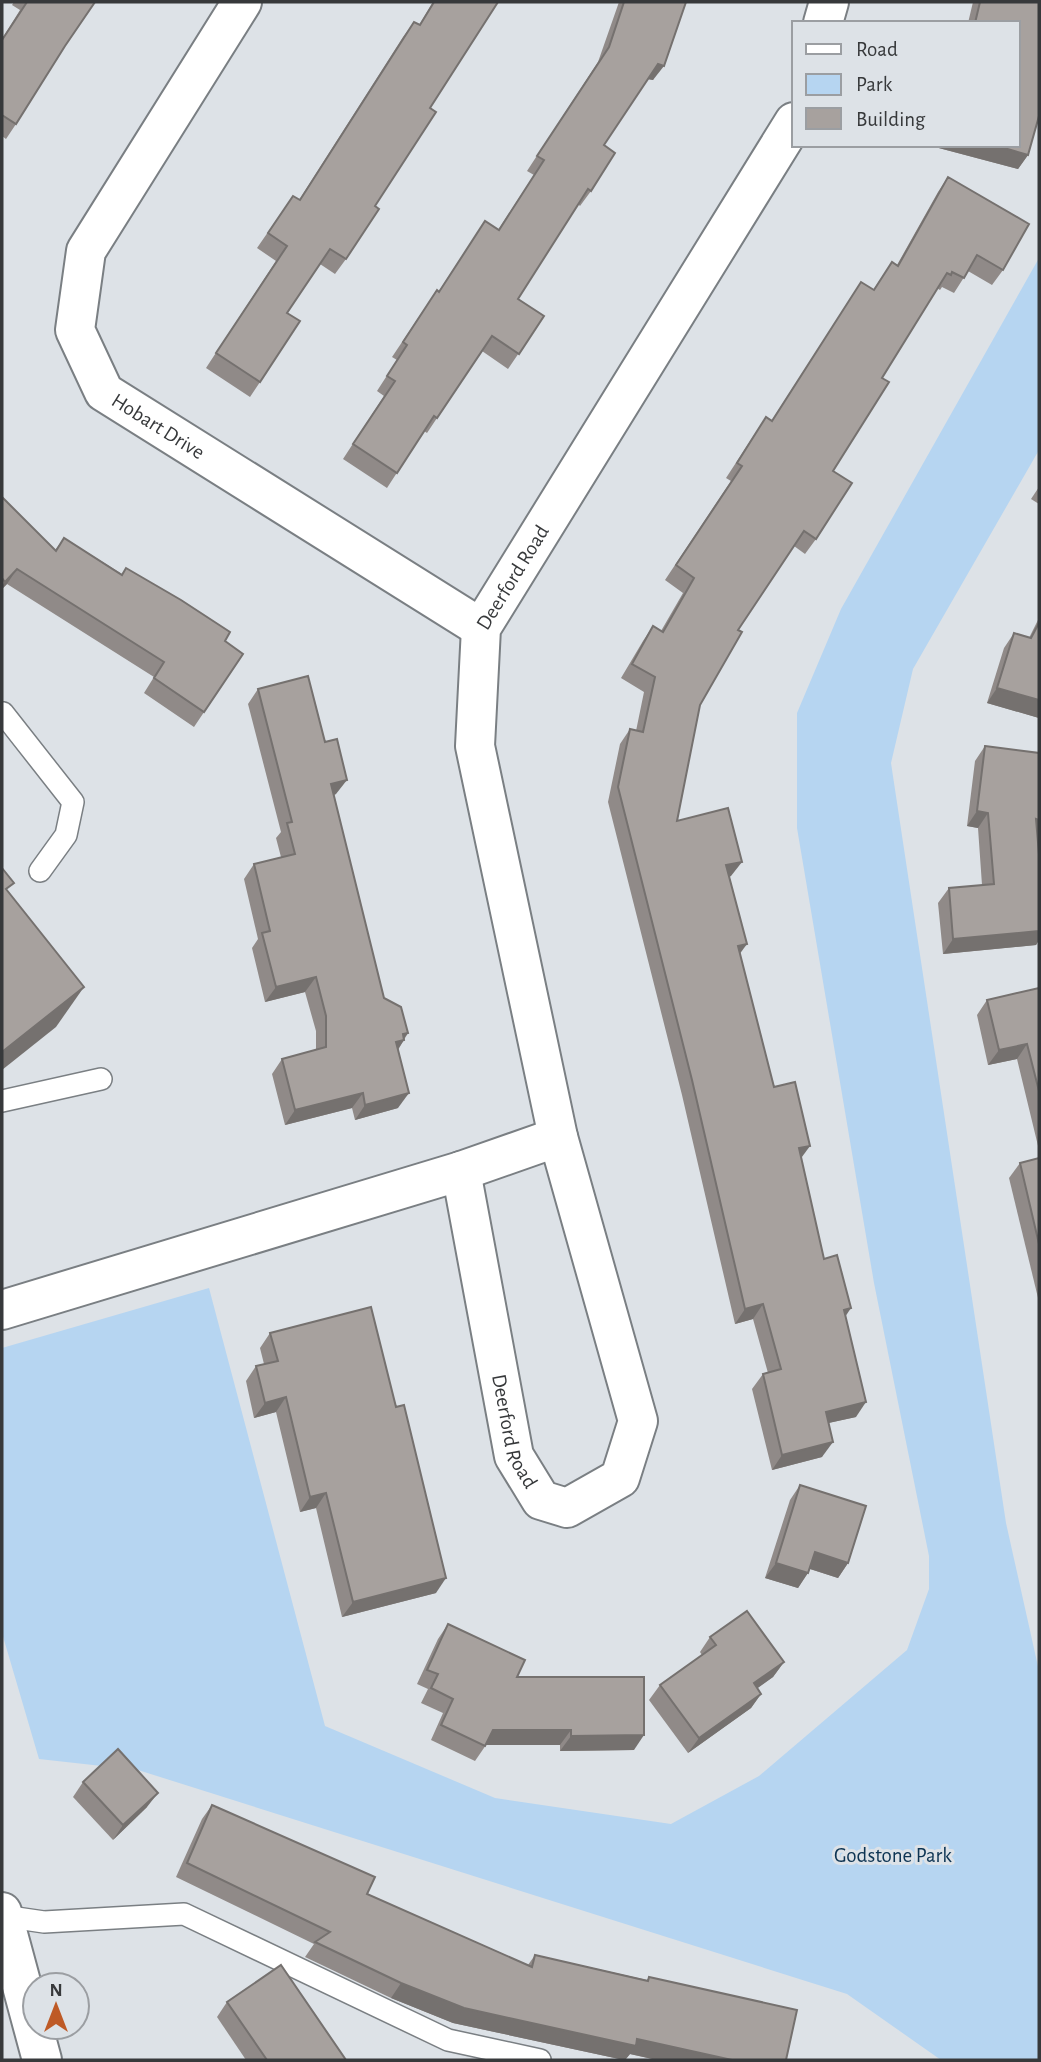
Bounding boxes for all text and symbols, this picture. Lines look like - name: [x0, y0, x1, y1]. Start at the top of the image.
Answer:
- legend: [792, 21, 1020, 147]
- text: Road: [856, 39, 898, 60]
- text: Park: [856, 74, 893, 95]
- text: Building: [856, 109, 926, 130]
- street label: Hobart Drive: [108, 389, 208, 463]
- street label: Deerford Road: [472, 521, 553, 633]
- street label: Deerford Road: [488, 1372, 542, 1492]
- park label: Godstone Park: [834, 1845, 952, 1866]
- north arrow: [21, 1971, 91, 2041]
- text: N: [49, 1981, 63, 2000]

